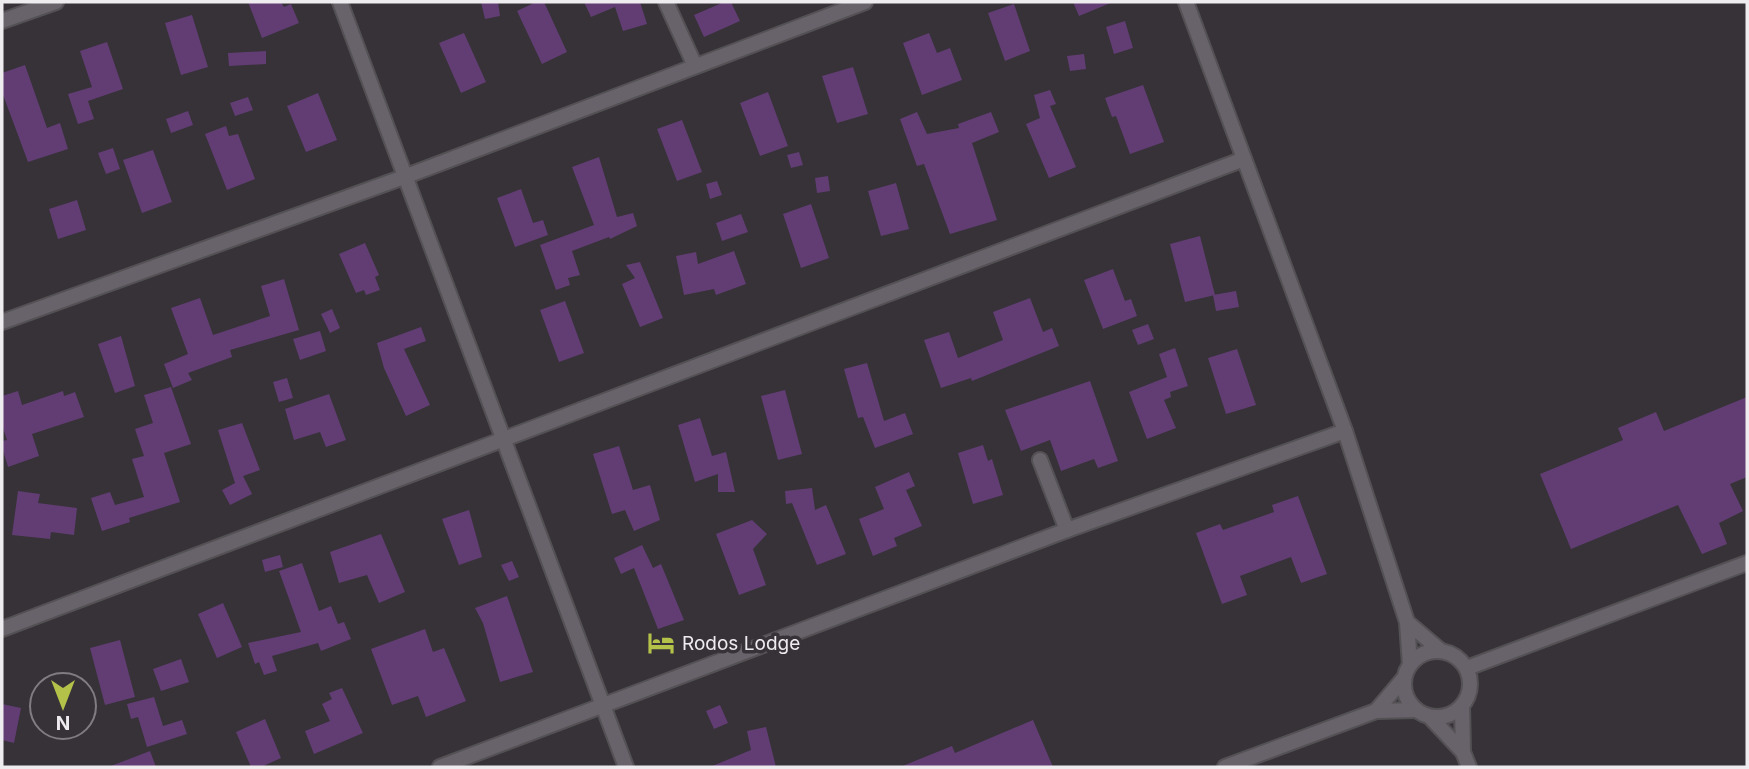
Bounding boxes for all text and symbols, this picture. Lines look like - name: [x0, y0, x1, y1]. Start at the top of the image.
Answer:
- hotel icon: Rodos Lodge: [646, 628, 676, 658]
- place label: Rodos Lodge: [682, 632, 800, 655]
- north arrow: [28, 671, 98, 741]
- text: N: [56, 711, 70, 734]

